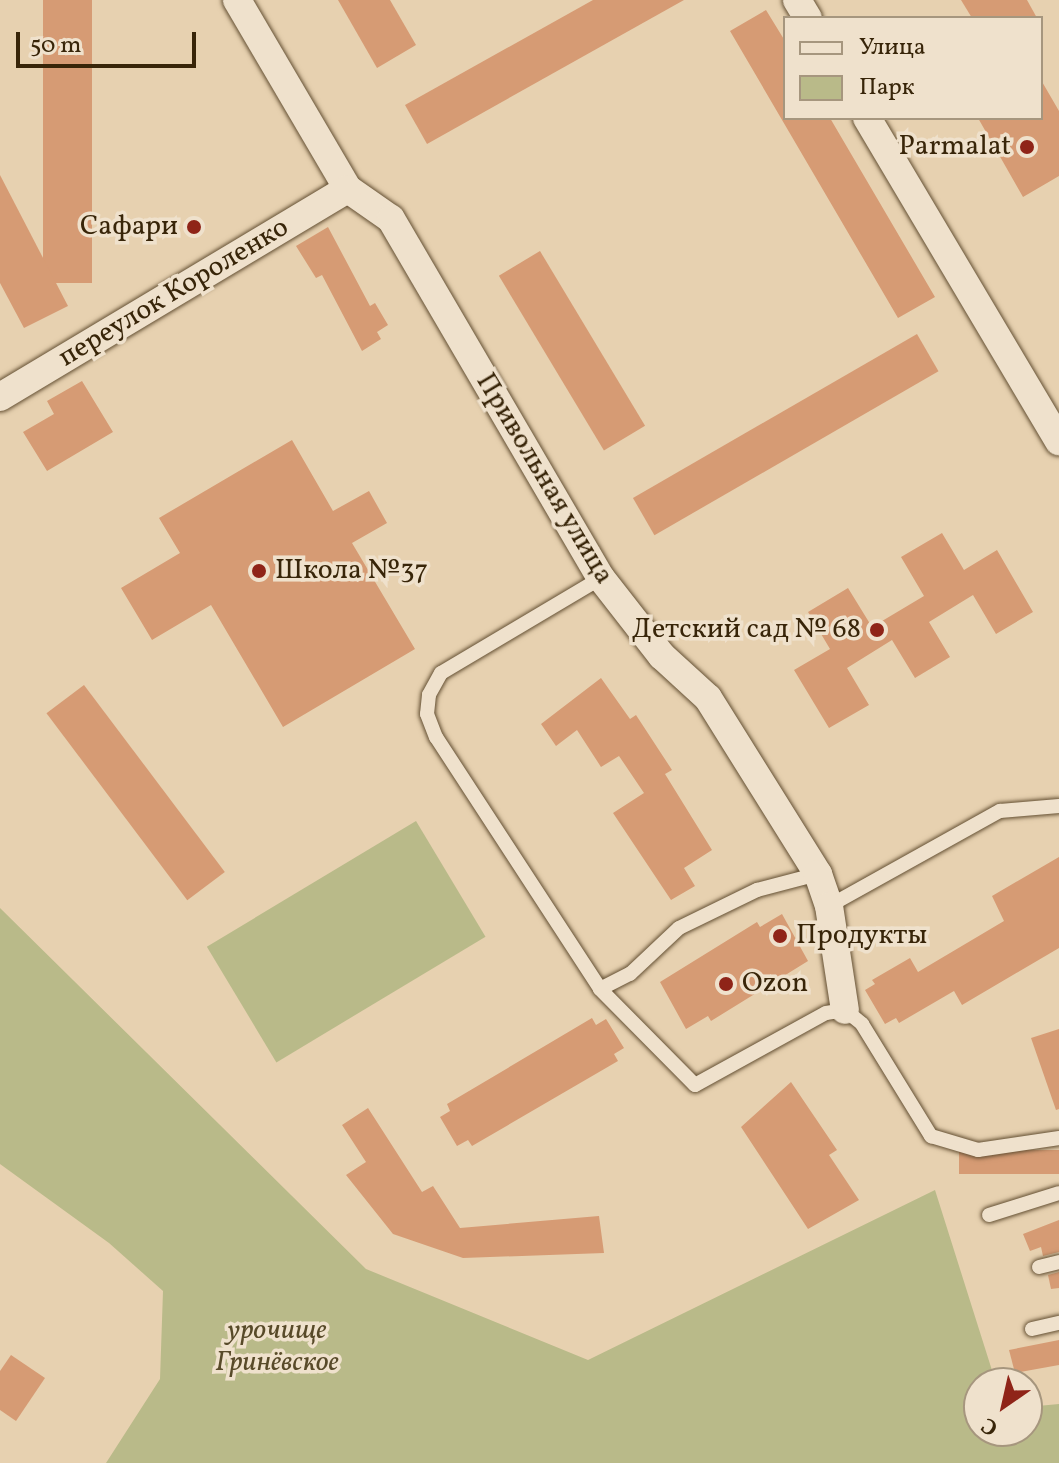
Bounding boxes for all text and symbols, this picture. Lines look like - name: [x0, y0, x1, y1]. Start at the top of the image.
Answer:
- scale bar: [20, 16, 200, 66]
- legend: [783, 16, 1043, 120]
- text: 50 m: [30, 29, 82, 63]
- text: Улица: [859, 31, 926, 65]
- text: Парк: [859, 71, 915, 105]
- place label: Parmalat: [899, 130, 1011, 164]
- marker: Parmalat: [1018, 138, 1036, 156]
- place label: Сафари: [80, 210, 178, 244]
- street label: переулок Короленко: [53, 211, 295, 375]
- marker: Сафари: [185, 218, 203, 236]
- street label: Привольная улица: [468, 367, 620, 591]
- place label: Школа №37: [275, 554, 428, 588]
- marker: Школа №37: [250, 562, 268, 580]
- place label: Детский сад № 68: [632, 613, 861, 647]
- marker: Детский сад № 68: [868, 621, 886, 639]
- place label: Продукты: [796, 919, 927, 953]
- marker: Продукты: [771, 927, 789, 945]
- place label: Ozon: [742, 967, 808, 1001]
- marker: Ozon: [717, 975, 735, 993]
- park label: урочище Гринёвское: [215, 1314, 339, 1380]
- north arrow: [963, 1367, 1043, 1447]
- text: С: [976, 1409, 1005, 1442]

